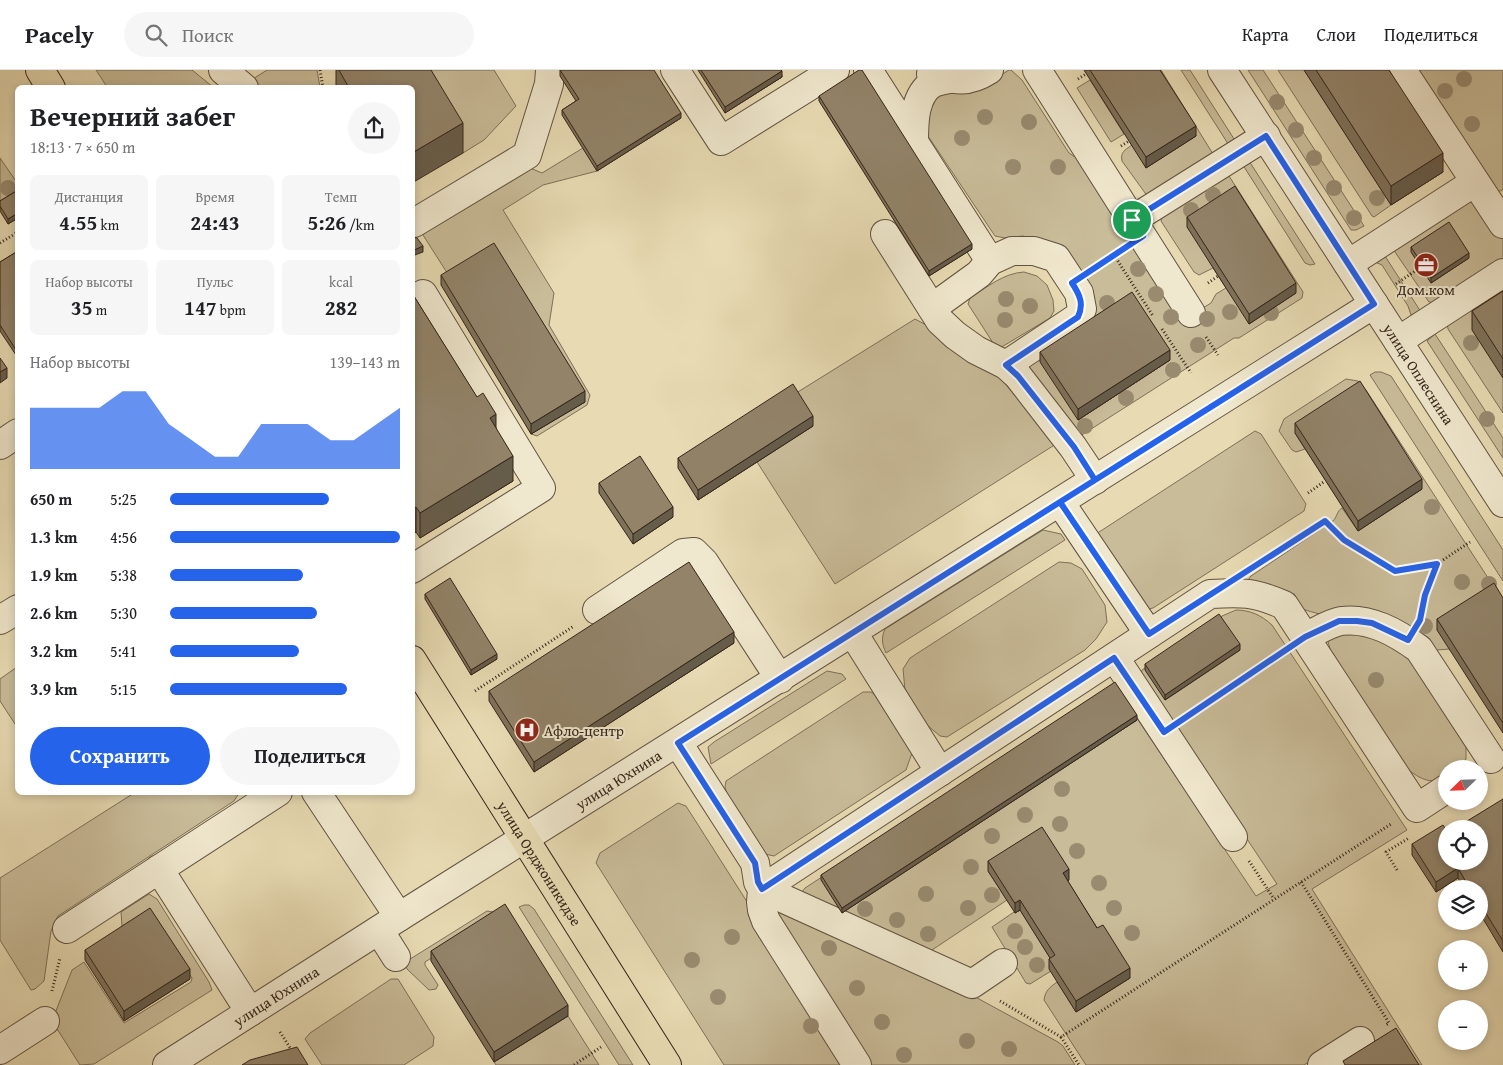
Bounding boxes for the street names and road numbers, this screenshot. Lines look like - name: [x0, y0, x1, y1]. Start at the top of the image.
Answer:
- street label: улица Оплеснина: [1378, 318, 1460, 429]
- street label: улица Юхнина: [570, 744, 666, 815]
- street label: улица Орджоникидзе: [492, 796, 587, 930]
- street label: улица Юхнина: [228, 960, 323, 1031]

